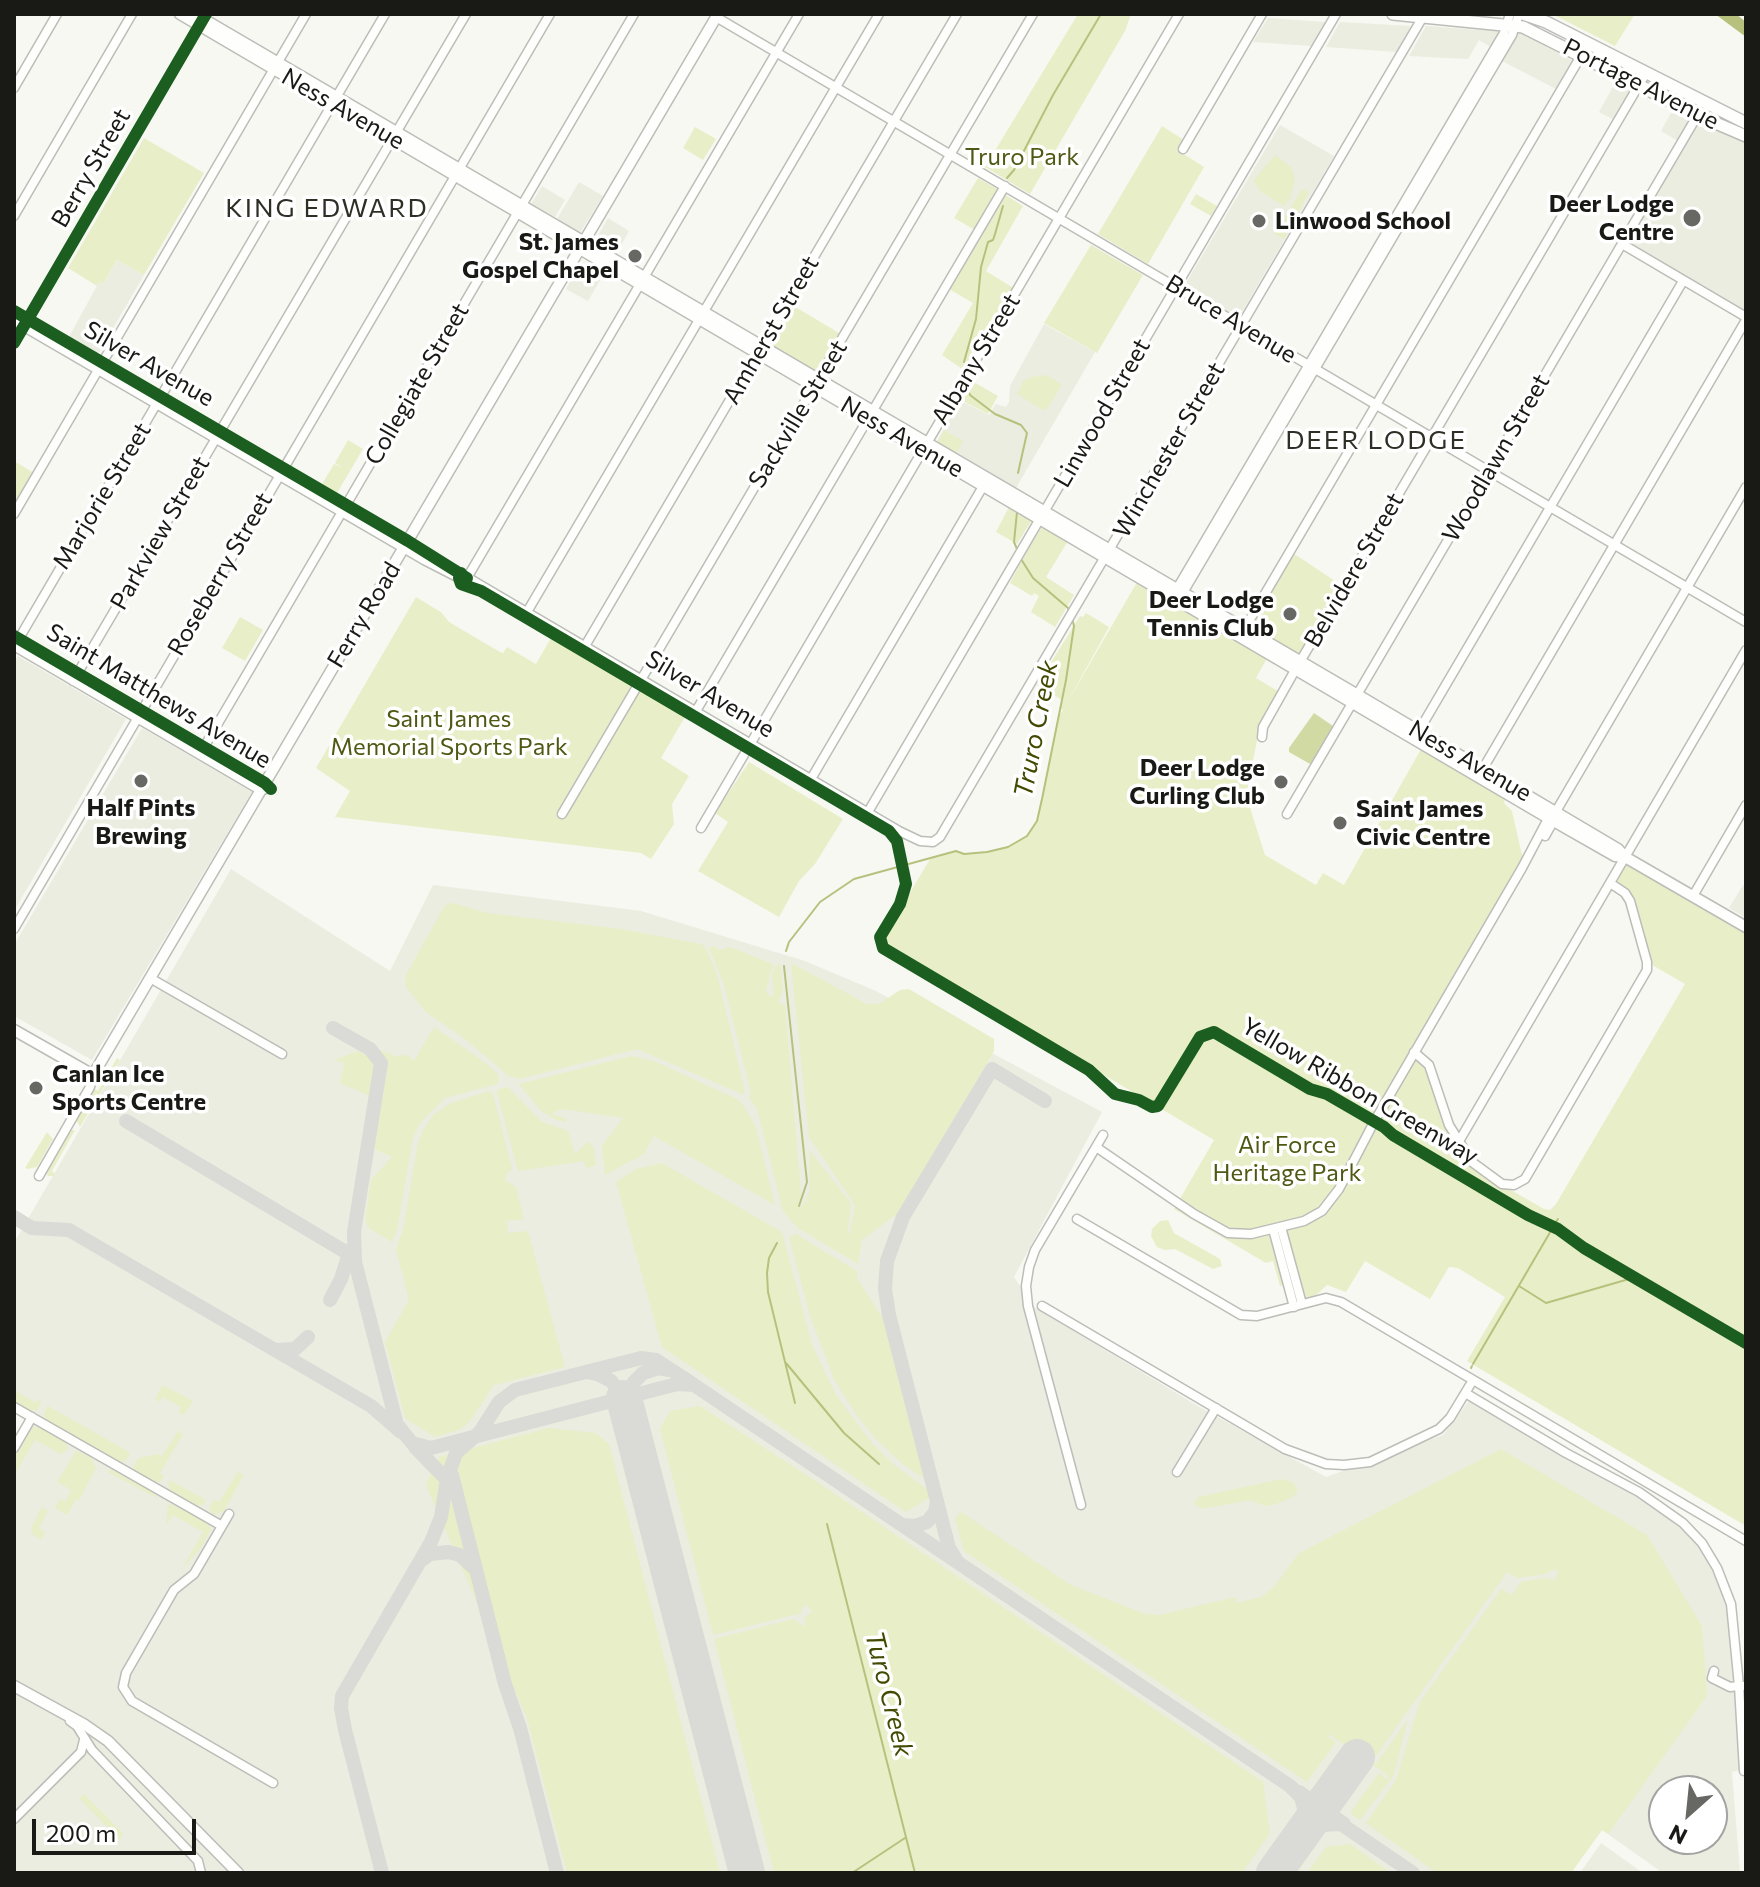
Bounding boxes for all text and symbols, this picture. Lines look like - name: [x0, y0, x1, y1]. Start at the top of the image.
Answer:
- street label: Portage Avenue: [1558, 32, 1724, 136]
- street label: Ness Avenue: [276, 62, 410, 156]
- street label: Berry Street: [45, 104, 137, 232]
- park label: Truro Park: [965, 143, 1079, 171]
- place label: Deer Lodge Centre: [1549, 190, 1674, 246]
- district label: KING EDWARD: [225, 192, 429, 224]
- place label: Linwood School: [1275, 207, 1451, 235]
- marker: Deer Lodge Centre: [1681, 207, 1703, 229]
- marker: Linwood School: [1250, 212, 1268, 230]
- place label: St. James Gospel Chapel: [462, 228, 619, 284]
- marker: St. James Gospel Chapel: [626, 247, 644, 265]
- street label: Amherst Street: [717, 251, 825, 409]
- street label: Bruce Avenue: [1160, 269, 1302, 369]
- street label: Albany Street: [926, 288, 1026, 430]
- street label: Collegiate Street: [359, 298, 475, 470]
- street label: Silver Avenue: [79, 315, 219, 413]
- street label: Linwood Street: [1048, 333, 1156, 493]
- street label: Sackville Street: [743, 335, 853, 493]
- street label: Winchester Street: [1107, 357, 1231, 543]
- street label: Woodlawn Street: [1436, 369, 1556, 547]
- street label: Ness Avenue: [835, 390, 969, 484]
- street label: Marjorie Street: [47, 417, 157, 575]
- district label: DEER LODGE: [1285, 424, 1467, 456]
- street label: Parkview Street: [104, 451, 216, 615]
- street label: Roseberry Street: [162, 487, 278, 661]
- street label: Belvidere Street: [1298, 488, 1410, 652]
- street label: Ferry Road: [321, 557, 407, 673]
- place label: Deer Lodge Tennis Club: [1147, 586, 1274, 642]
- marker: Deer Lodge Tennis Club: [1281, 605, 1299, 623]
- street label: Saint Matthews Avenue: [42, 618, 276, 774]
- street label: Silver Avenue: [640, 644, 780, 744]
- water label: Truro Creek: [1007, 658, 1065, 800]
- park label: Saint James Memorial Sports Park: [330, 705, 568, 761]
- street label: Ness Avenue: [1403, 714, 1537, 808]
- place label: Deer Lodge Curling Club: [1129, 754, 1265, 810]
- marker: Half Pints Brewing: [132, 772, 150, 790]
- marker: Deer Lodge Curling Club: [1272, 773, 1290, 791]
- place label: Half Pints Brewing: [86, 794, 196, 850]
- place label: Saint James Civic Centre: [1356, 795, 1490, 851]
- marker: Saint James Civic Centre: [1331, 814, 1349, 832]
- street label: Yellow Ribbon Greenway: [1237, 1011, 1483, 1171]
- place label: Canlan Ice Sports Centre: [52, 1060, 206, 1116]
- marker: Canlan Ice Sports Centre: [27, 1079, 45, 1097]
- park label: Air Force Heritage Park: [1212, 1131, 1362, 1187]
- water label: Turo Creek: [858, 1628, 920, 1760]
- north arrow: [1648, 1775, 1728, 1855]
- scale bar: [36, 1803, 200, 1853]
- text: 200 m: [46, 1818, 116, 1847]
- text: N: [1664, 1819, 1691, 1851]

